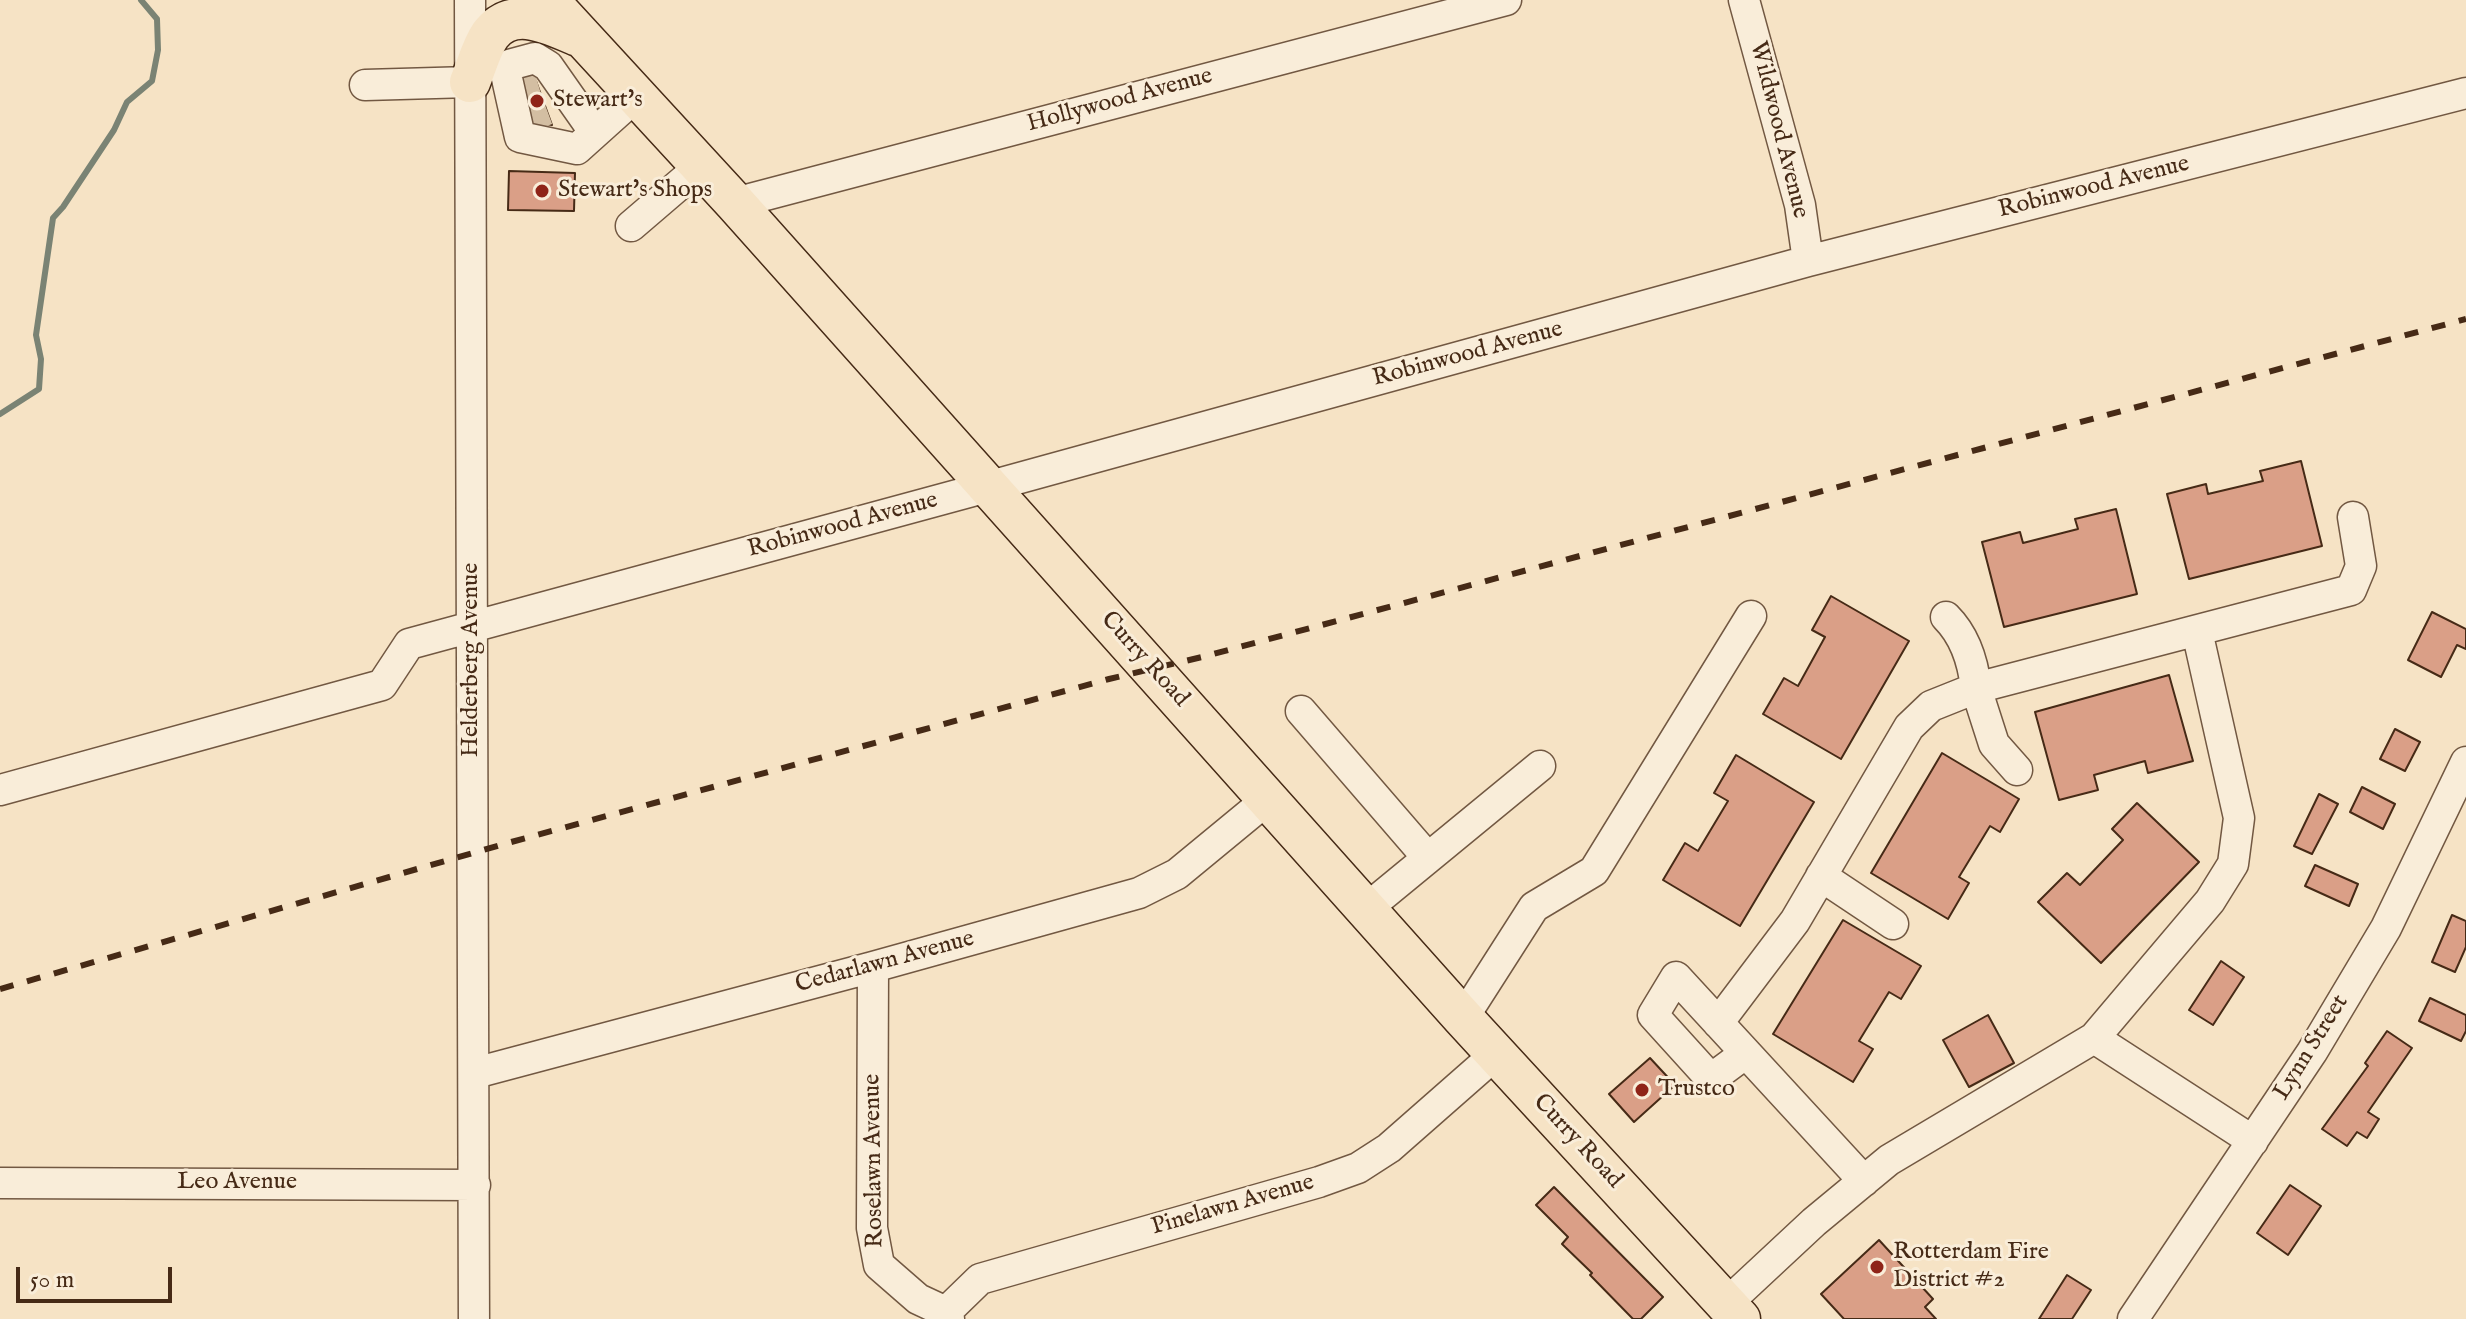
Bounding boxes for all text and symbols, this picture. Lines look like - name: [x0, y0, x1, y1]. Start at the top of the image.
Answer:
- street label: Wildwood Avenue: [1742, 39, 1814, 221]
- street label: Hollywood Avenue: [1024, 62, 1216, 140]
- place label: Stewart's: [553, 87, 643, 115]
- marker: Stewart's: [528, 92, 546, 110]
- street label: Robinwood Avenue: [1996, 150, 2192, 226]
- place label: Stewart's Shops: [558, 177, 712, 205]
- marker: Stewart's Shops: [533, 182, 551, 200]
- street label: Robinwood Avenue: [1370, 316, 1566, 394]
- street label: Robinwood Avenue: [745, 487, 941, 565]
- street label: Helderberg Avenue: [458, 563, 486, 757]
- street label: Curry Road: [1094, 606, 1194, 714]
- street label: Cedarlawn Avenue: [792, 925, 978, 1001]
- street label: Lynn Street: [2268, 990, 2356, 1106]
- street label: Roselawn Avenue: [859, 1074, 891, 1248]
- place label: Trustco: [1658, 1076, 1735, 1104]
- marker: Trustco: [1633, 1081, 1651, 1099]
- street label: Curry Road: [1526, 1089, 1628, 1195]
- street label: Leo Avenue: [177, 1169, 297, 1197]
- street label: Pinelawn Avenue: [1148, 1169, 1318, 1243]
- place label: Rotterdam Fire District #2: [1893, 1239, 2049, 1295]
- scale bar: [20, 1251, 176, 1301]
- marker: Rotterdam Fire District #2: [1868, 1258, 1886, 1276]
- text: 50 m: [30, 1265, 74, 1296]

